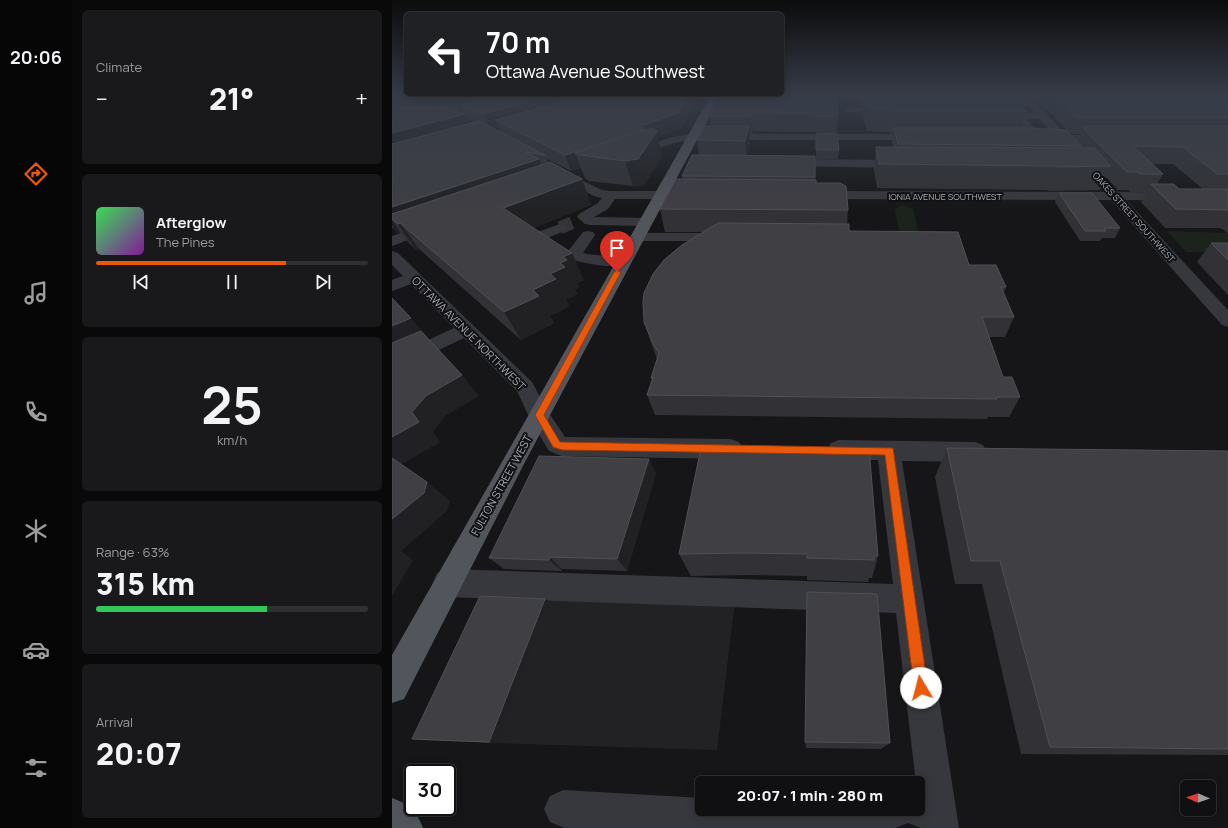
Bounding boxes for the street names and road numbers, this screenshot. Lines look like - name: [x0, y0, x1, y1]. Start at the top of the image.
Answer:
- street label: OAKES STREET SOUTHWEST: [1090, 169, 1179, 265]
- street label: IONIA AVENUE SOUTHWEST: [888, 190, 1002, 203]
- street label: OTTAWA AVENUE NORTHWEST: [409, 273, 529, 393]
- street label: FULTON STREET WEST: [467, 432, 535, 538]

